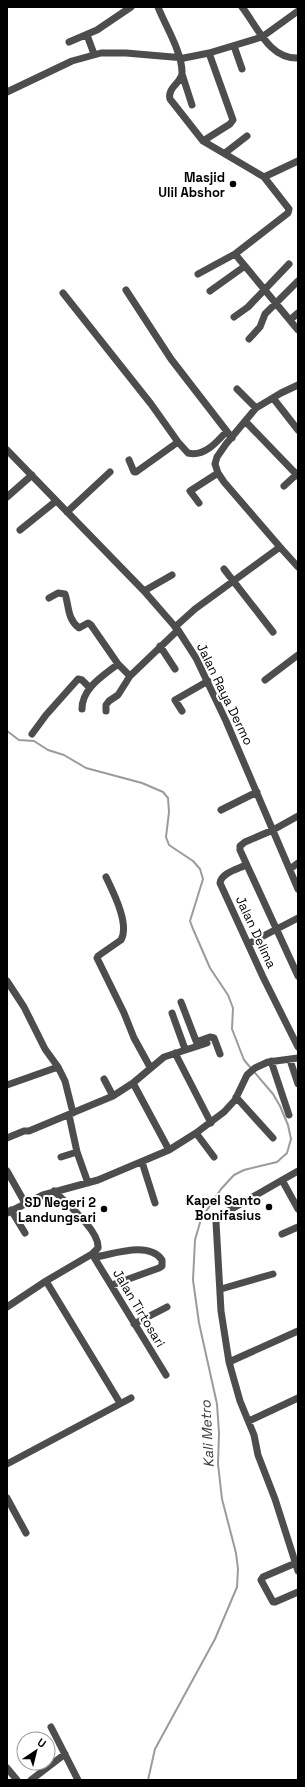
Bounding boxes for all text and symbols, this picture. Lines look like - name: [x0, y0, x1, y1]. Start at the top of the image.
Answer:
- place label: Masjid Ulil Abshor: [158, 169, 225, 201]
- marker: Masjid Ulil Abshor: [228, 179, 238, 189]
- street label: Jalan Raya Dermo: [193, 640, 257, 748]
- street label: Jalan Delima: [232, 893, 280, 971]
- place label: Kapel Santo Bonifasius: [186, 1192, 261, 1224]
- place label: SD Negeri 2 Landungsari: [18, 1194, 96, 1226]
- marker: Kapel Santo Bonifasius: [264, 1202, 274, 1212]
- marker: SD Negeri 2 Landungsari: [99, 1204, 109, 1214]
- street label: Jalan Tirtosari: [109, 1266, 169, 1350]
- water label: Kali Metro: [196, 1400, 218, 1468]
- north arrow: [16, 1731, 56, 1771]
- text: U: [35, 1735, 49, 1751]

